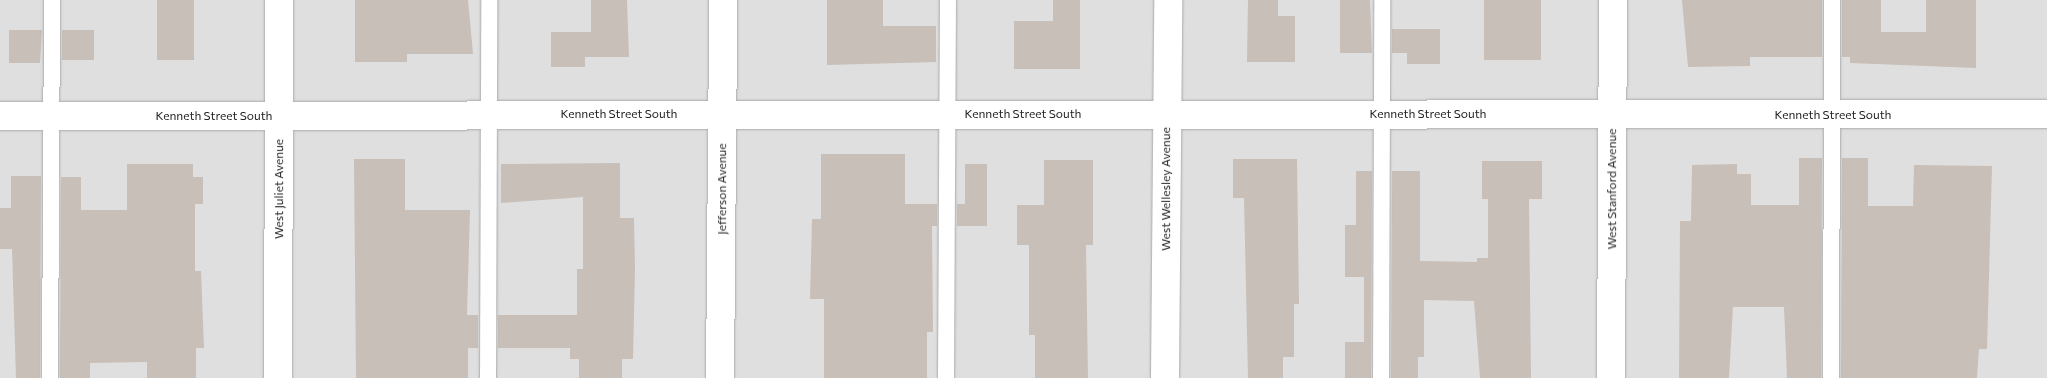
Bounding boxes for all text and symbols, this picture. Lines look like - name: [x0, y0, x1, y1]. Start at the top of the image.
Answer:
- street label: Kenneth Street South: [561, 107, 677, 121]
- street label: Kenneth Street South: [965, 107, 1081, 121]
- street label: Kenneth Street South: [1370, 107, 1486, 121]
- street label: Kenneth Street South: [1775, 108, 1891, 122]
- street label: Kenneth Street South: [156, 109, 272, 123]
- street label: West Wellesley Avenue: [1159, 127, 1173, 251]
- street label: West Stanford Avenue: [1605, 129, 1619, 249]
- street label: West Juliet Avenue: [272, 139, 286, 239]
- street label: Jefferson Avenue: [715, 143, 729, 235]

